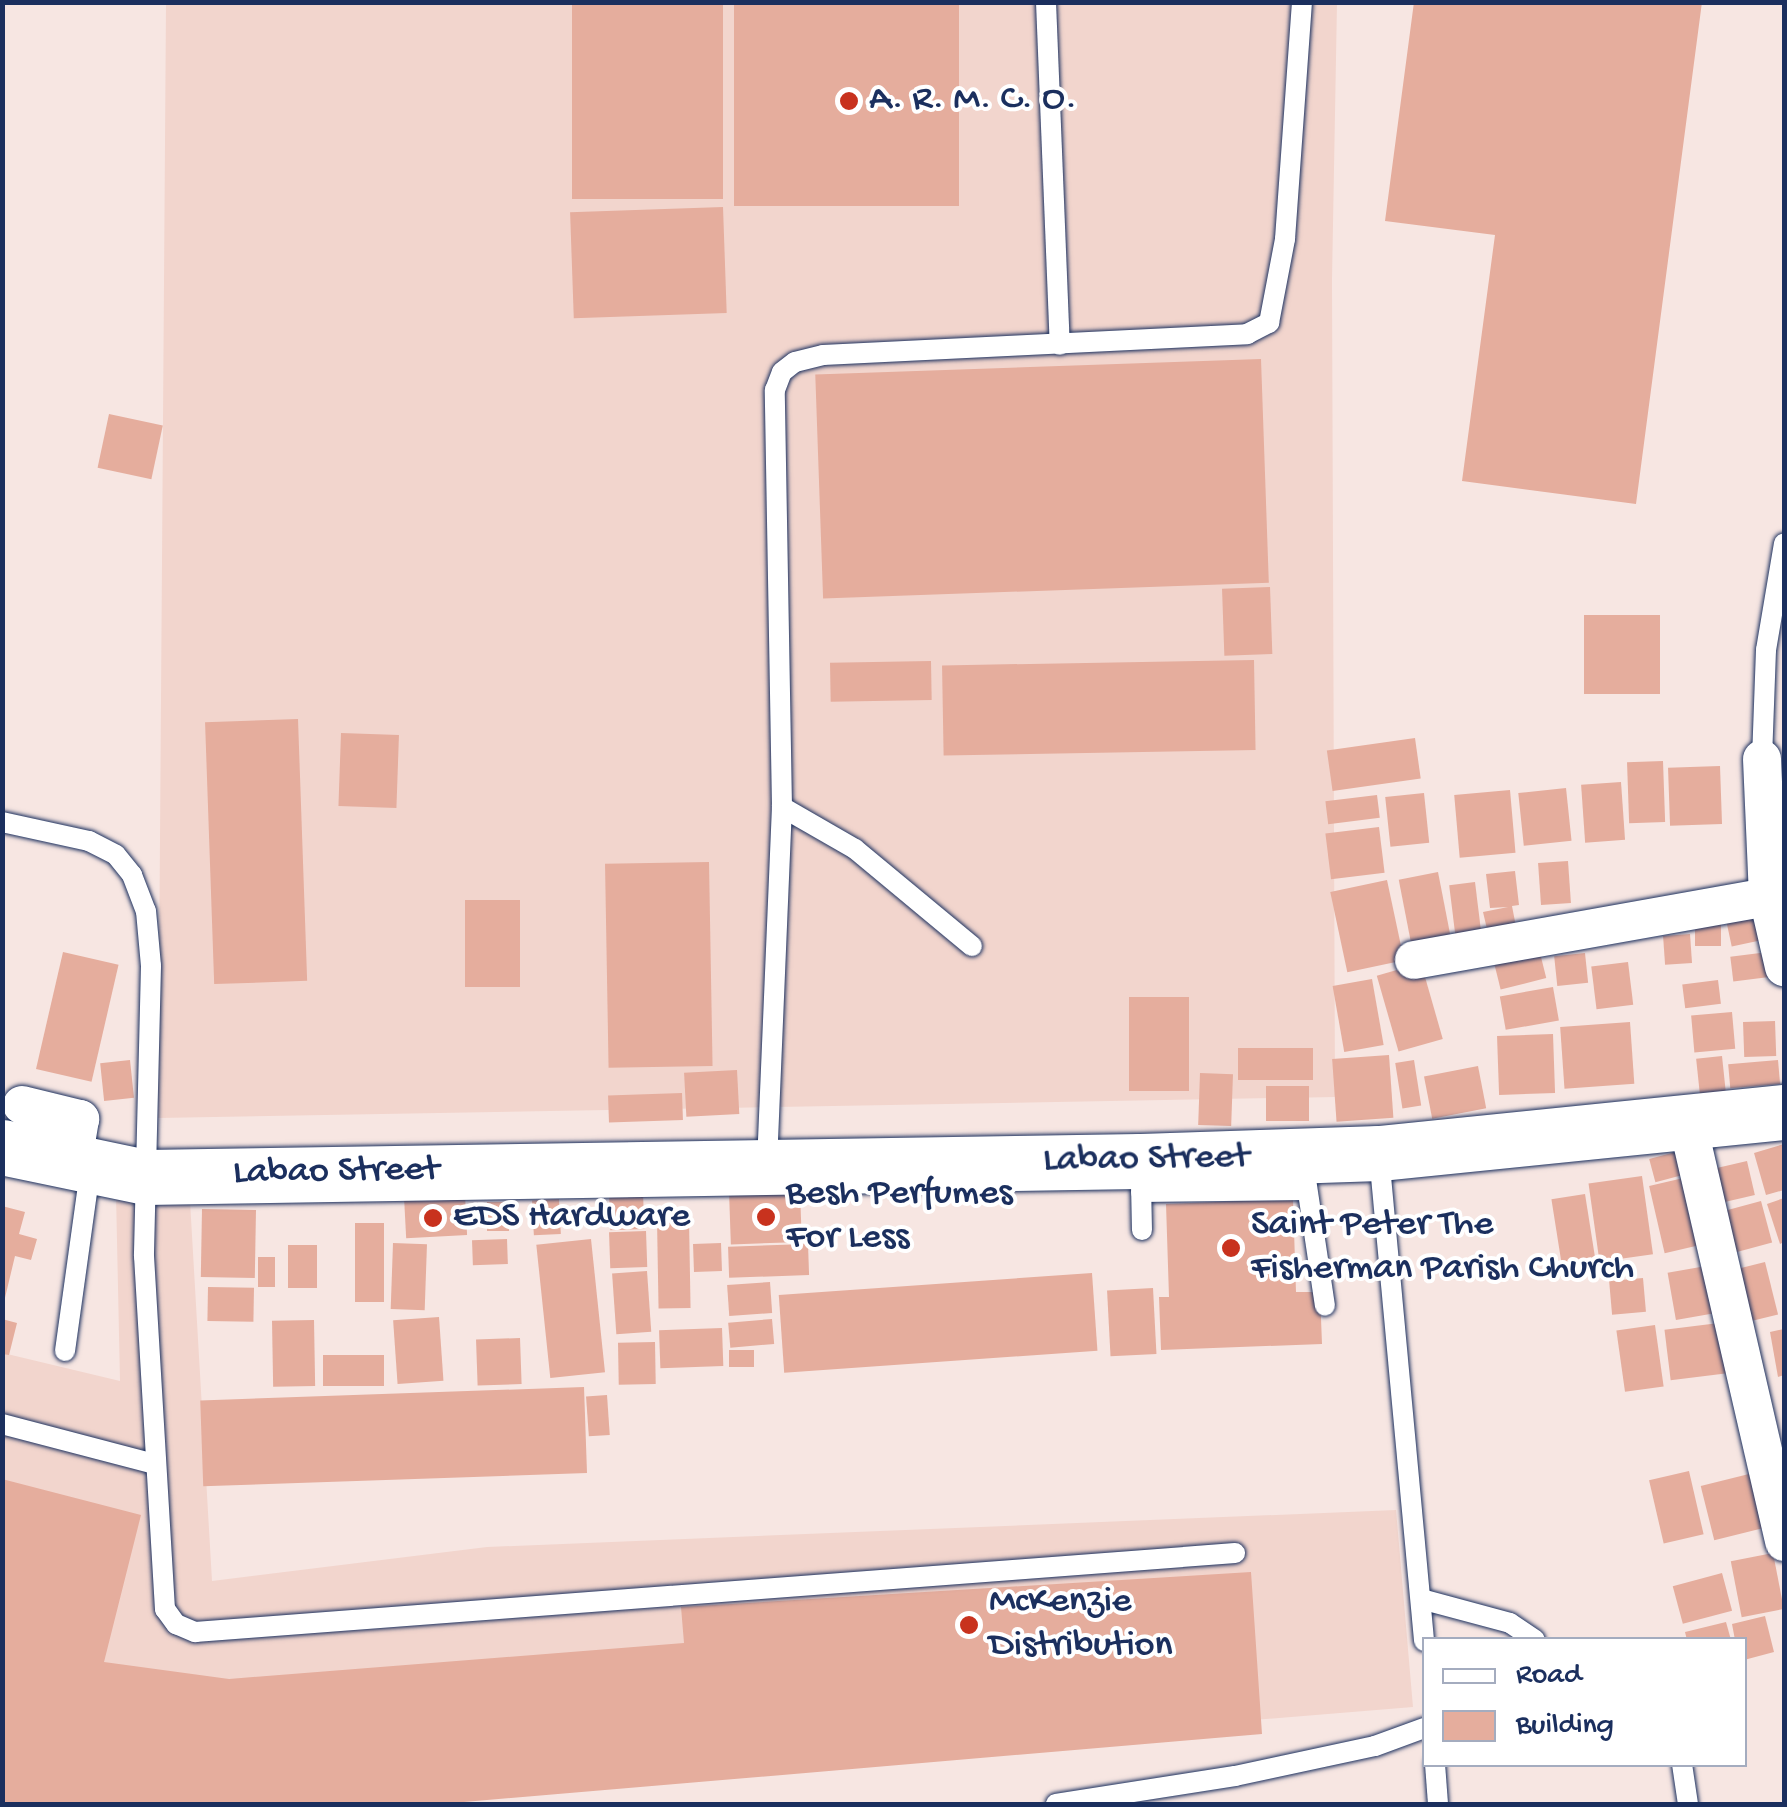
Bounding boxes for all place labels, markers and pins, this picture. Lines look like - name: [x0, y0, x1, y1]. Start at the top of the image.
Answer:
- place label: A. R. M. C. O.: [869, 78, 1077, 124]
- marker: A. R. M. C. O.: [838, 90, 860, 112]
- place label: Besh Perfumes For Less: [786, 1172, 1013, 1262]
- place label: EDS Hardware: [453, 1195, 690, 1241]
- place label: Saint Peter The Fisherman Parish Church: [1251, 1203, 1634, 1292]
- marker: Besh Perfumes For Less: [755, 1206, 777, 1228]
- marker: EDS Hardware: [422, 1207, 444, 1229]
- marker: Saint Peter The Fisherman Parish Church: [1220, 1237, 1242, 1259]
- place label: McKenzie Distribution: [989, 1580, 1173, 1670]
- marker: McKenzie Distribution: [958, 1614, 980, 1636]

